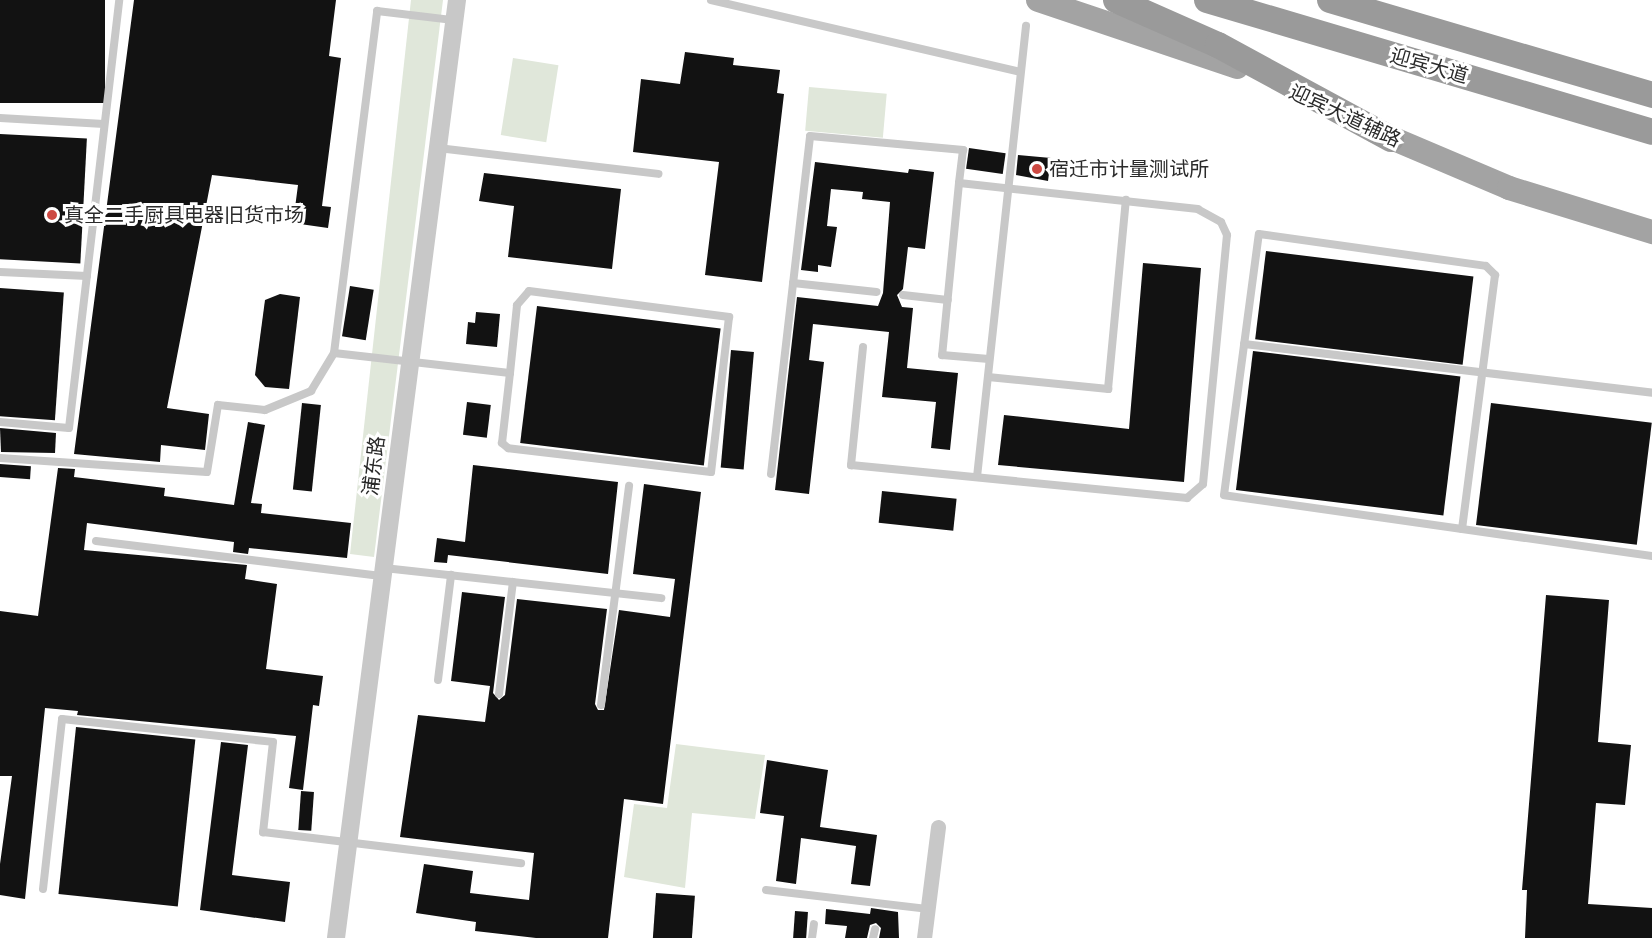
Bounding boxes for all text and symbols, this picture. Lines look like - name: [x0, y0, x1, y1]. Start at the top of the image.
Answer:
- street label: 迎宾大道: [1387, 43, 1471, 89]
- street label: 迎宾大道辅路: [1286, 80, 1404, 152]
- place label: 宿迁市计量测试所: [1049, 157, 1209, 181]
- marker: 宿迁市计量测试所: [1030, 162, 1044, 176]
- place label: 真全二手厨具电器旧货市场: [64, 203, 304, 227]
- marker: 真全二手厨具电器旧货市场: [45, 208, 59, 222]
- street label: 浦东路: [358, 435, 390, 497]

